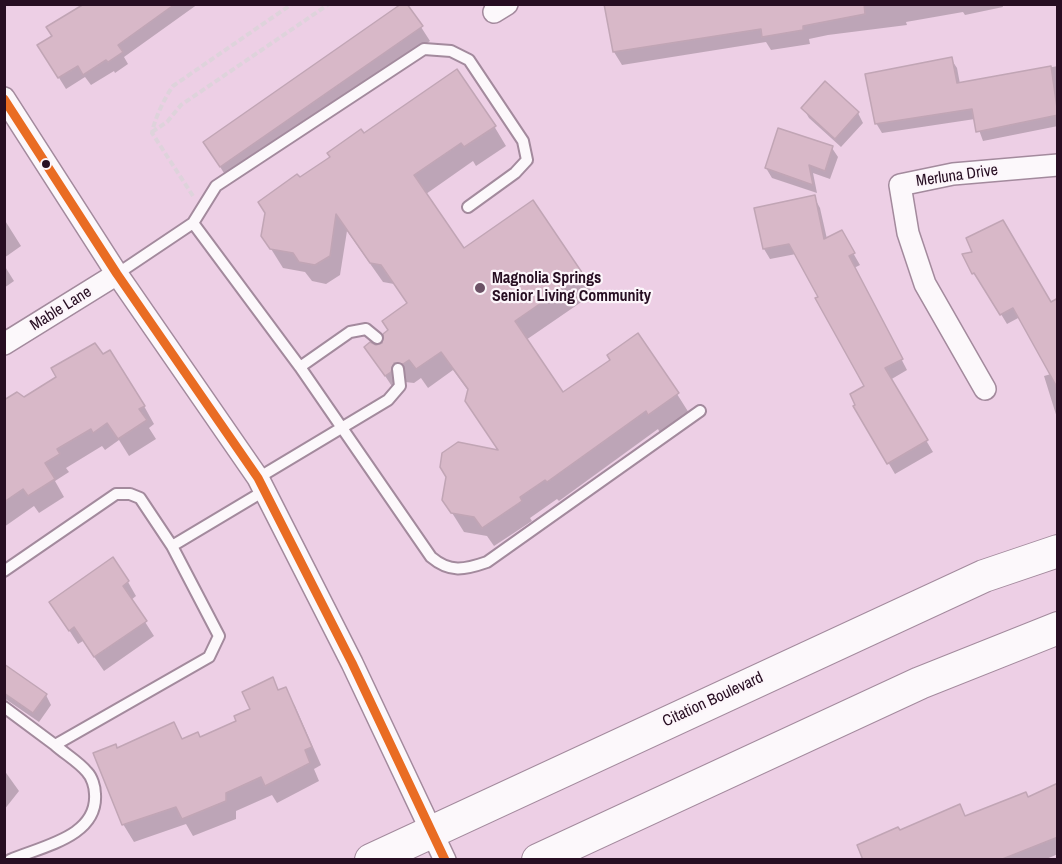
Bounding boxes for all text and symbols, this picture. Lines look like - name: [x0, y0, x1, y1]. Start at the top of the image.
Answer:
- unlabelled marker: [40, 158, 52, 170]
- street label: Merluna Drive: [915, 161, 999, 191]
- place label: Magnolia Springs Senior Living Community: [492, 269, 651, 307]
- marker: Magnolia Springs Senior Living Community: [473, 281, 487, 295]
- street label: Mable Lane: [27, 283, 95, 335]
- street label: Citation Boulevard: [660, 668, 766, 732]

